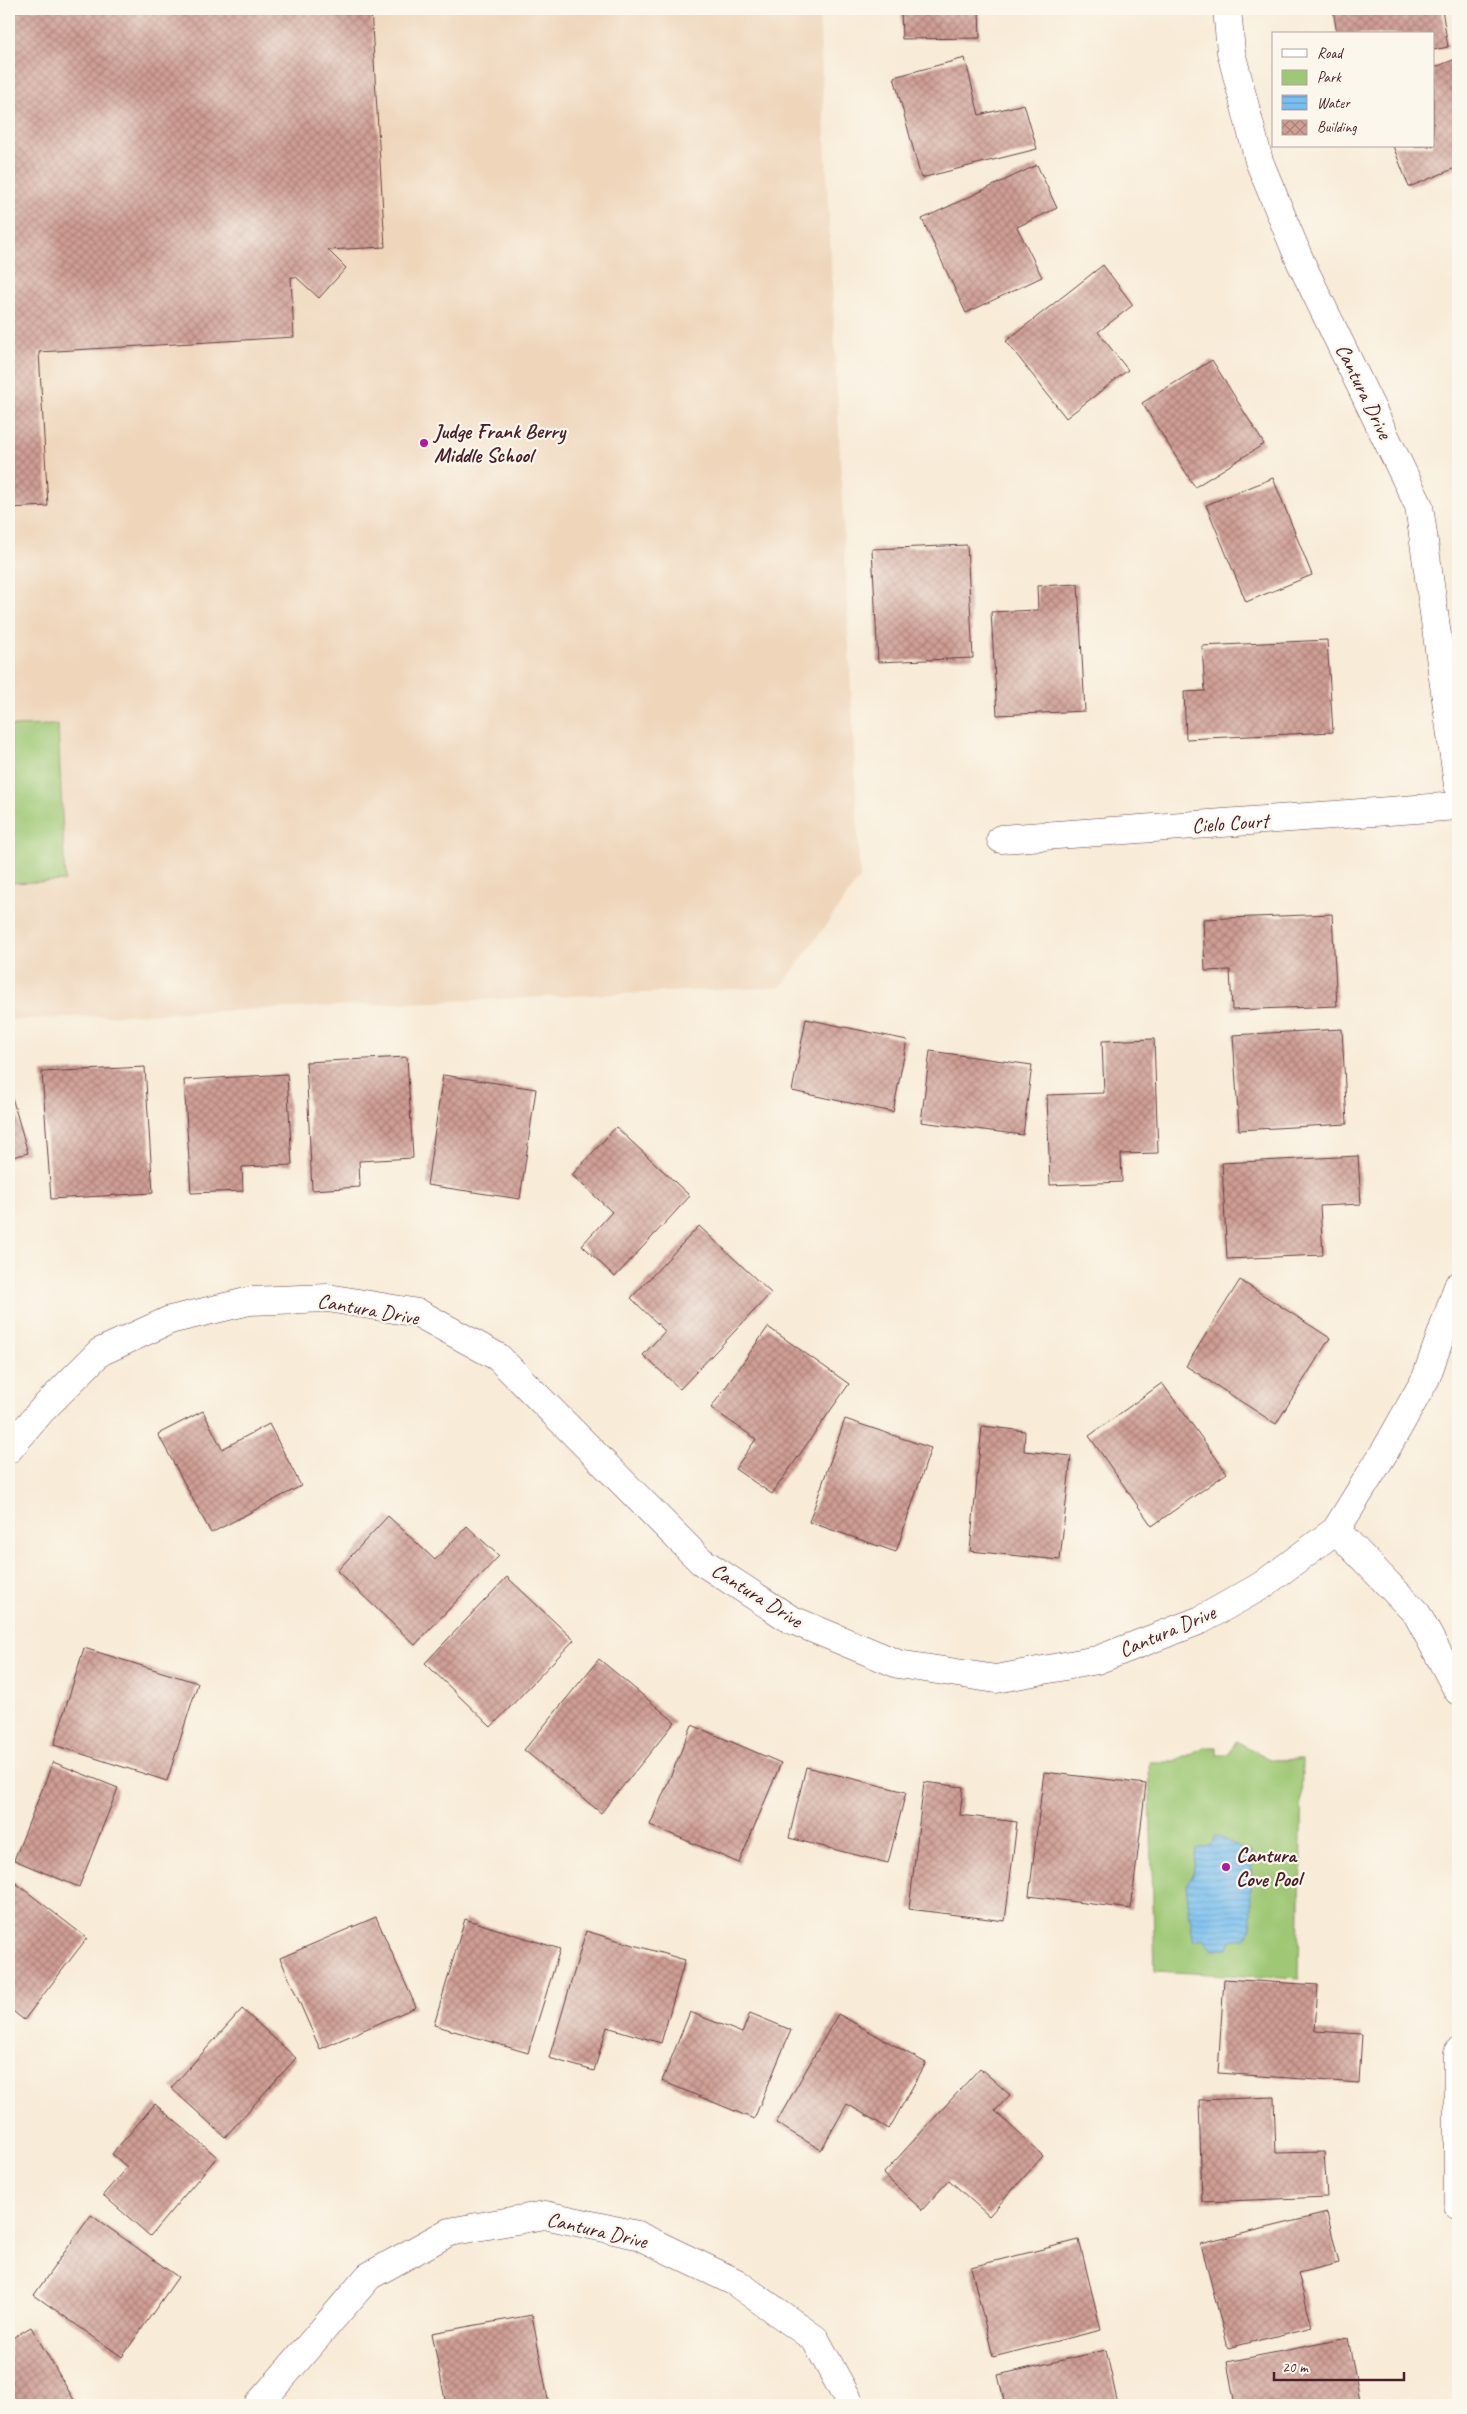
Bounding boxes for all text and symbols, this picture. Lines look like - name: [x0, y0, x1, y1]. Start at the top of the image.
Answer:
- legend: [1272, 32, 1434, 148]
- text: Road: [1317, 44, 1344, 63]
- text: Park: [1317, 68, 1342, 87]
- text: Water: [1317, 94, 1351, 113]
- text: Building: [1317, 118, 1357, 137]
- street label: Cantura Drive: [1330, 339, 1399, 444]
- place label: Judge Frank Berry Middle School: [432, 418, 567, 468]
- marker: Judge Frank Berry Middle School: [418, 437, 430, 449]
- street label: Cielo Court: [1191, 807, 1272, 839]
- street label: Cantura Drive: [315, 1287, 422, 1331]
- street label: Cantura Drive: [707, 1557, 808, 1634]
- street label: Cantura Drive: [1115, 1599, 1220, 1663]
- place label: Cantura Cove Pool: [1236, 1842, 1305, 1892]
- marker: Cantura Cove Pool: [1220, 1861, 1232, 1873]
- street label: Cantura Drive: [544, 2206, 651, 2254]
- scale bar: [1274, 2349, 1404, 2381]
- text: 20 m: [1282, 2358, 1309, 2377]

